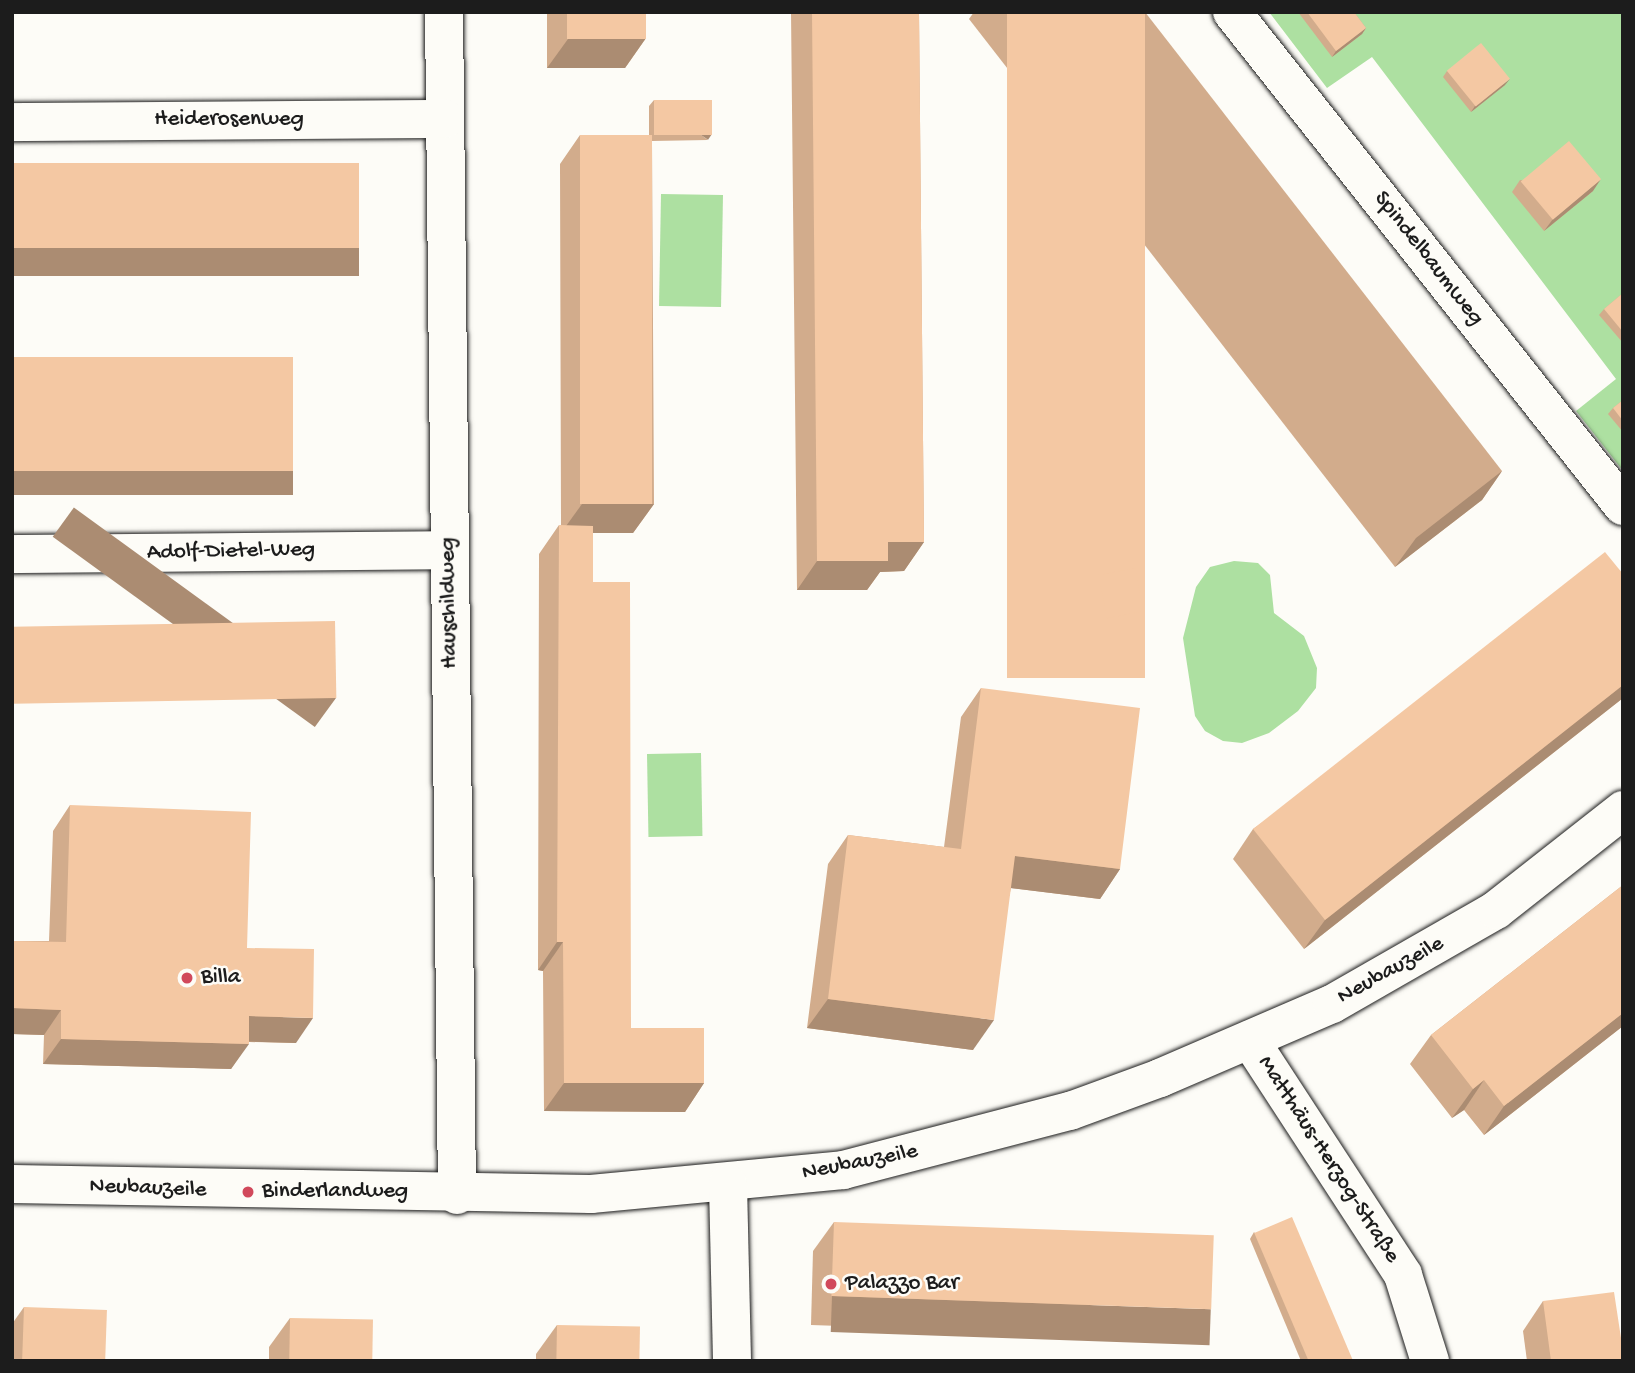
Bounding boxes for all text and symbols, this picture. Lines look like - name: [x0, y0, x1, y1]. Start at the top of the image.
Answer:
- street label: Heiderosenweg: [154, 106, 304, 134]
- street label: Spindelbaumweg: [1367, 186, 1489, 332]
- street label: Adolf-Dietel-Weg: [147, 537, 315, 567]
- street label: Hauschildweg: [435, 537, 465, 669]
- street label: Neubauzeile: [1333, 930, 1449, 1012]
- place label: Billa: [201, 964, 241, 992]
- marker: Billa: [179, 970, 195, 986]
- street label: Matthäus-Herzog-Straße: [1251, 1051, 1405, 1269]
- street label: Neubauzeile: [800, 1138, 920, 1188]
- street label: Neubauzeile: [89, 1173, 207, 1205]
- place label: Binderlandweg: [262, 1178, 408, 1206]
- marker: Binderlandweg: [240, 1184, 256, 1200]
- place label: Palazzo Bar: [845, 1270, 959, 1298]
- marker: Palazzo Bar: [823, 1276, 839, 1292]

